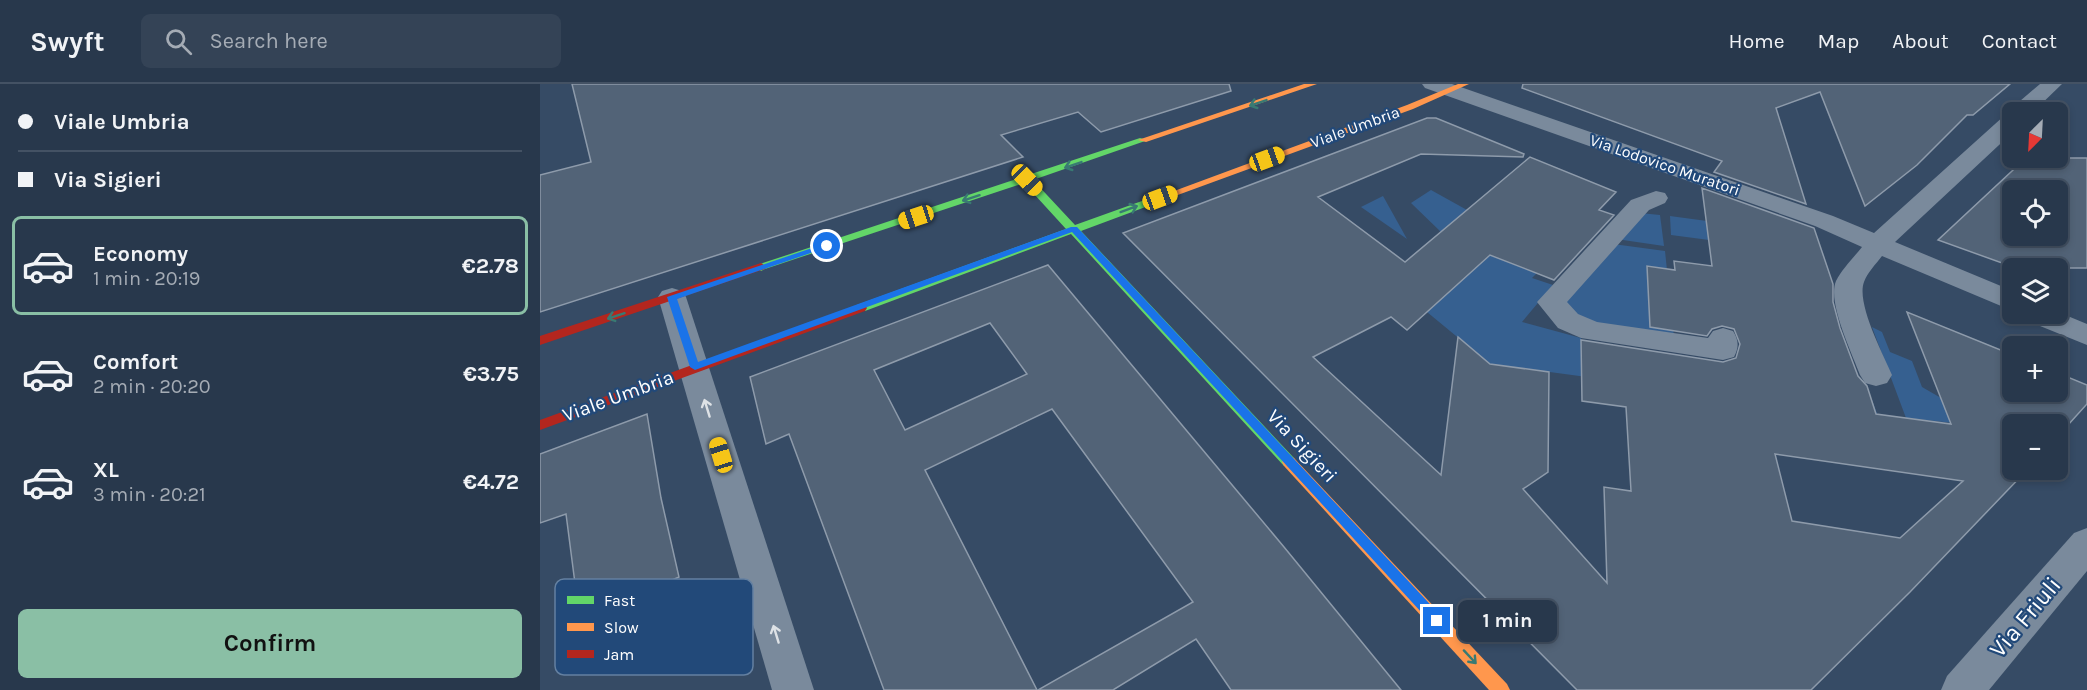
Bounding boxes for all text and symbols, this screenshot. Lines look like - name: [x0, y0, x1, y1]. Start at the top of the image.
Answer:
- search box: [141, 14, 561, 68]
- text: Swyft: [30, 25, 105, 58]
- icon: search: [162, 25, 195, 58]
- text: Search here: [210, 28, 328, 54]
- text: Home: [1729, 29, 1785, 53]
- text: Map: [1818, 29, 1859, 53]
- text: About: [1892, 29, 1949, 53]
- text: Contact: [1982, 29, 2057, 53]
- one-way arrow: [1249, 98, 1268, 109]
- street label: Viale Umbria: [1308, 102, 1402, 152]
- north arrow: [2002, 102, 2068, 168]
- map controls: [2002, 102, 2068, 480]
- text: Viale Umbria: [54, 109, 190, 135]
- street label: Via Lodovico Muratori: [1587, 130, 1743, 200]
- car: [1247, 144, 1287, 174]
- one-way arrow: [1064, 160, 1083, 171]
- car: [1008, 161, 1046, 199]
- text: Via Sigieri: [54, 167, 162, 193]
- button: locate: [2002, 180, 2068, 246]
- car: [1140, 183, 1180, 213]
- one-way arrow: [962, 194, 981, 205]
- one-way arrow: [1119, 202, 1138, 213]
- car: [896, 203, 936, 231]
- route start: [813, 232, 840, 259]
- icon: car: [21, 239, 75, 293]
- text: Economy: [93, 241, 188, 267]
- text: €2.78: [462, 253, 519, 279]
- button: layers: [2002, 258, 2068, 324]
- text: 1 min · 20:19: [93, 267, 200, 290]
- one-way arrow: [607, 311, 626, 322]
- button: +: [2002, 336, 2068, 402]
- icon: car: [21, 347, 75, 401]
- text: Comfort: [93, 349, 178, 375]
- text: €3.75: [463, 361, 519, 387]
- street label: Viale Umbria: [559, 365, 677, 427]
- text: 2 min · 20:20: [93, 375, 211, 398]
- one-way arrow: [701, 398, 712, 417]
- street label: Via Sigieri: [1262, 405, 1342, 487]
- button: −: [2002, 414, 2068, 480]
- car: [707, 435, 735, 475]
- icon: car: [21, 455, 75, 509]
- text: XL: [93, 457, 119, 483]
- text: €4.72: [463, 469, 519, 495]
- text: 3 min · 20:21: [93, 483, 206, 506]
- street label: Via Friuli: [1983, 571, 2067, 663]
- legend: [555, 579, 753, 675]
- text: Fast: [604, 591, 635, 610]
- callout: 1 min: [1458, 600, 1557, 642]
- route end: [1423, 607, 1450, 634]
- button: Confirm: [18, 609, 522, 678]
- text: 1 min: [1482, 609, 1533, 632]
- text: Slow: [604, 618, 639, 637]
- one-way arrow: [770, 625, 781, 644]
- text: Jam: [604, 645, 634, 664]
- one-way arrow: [1463, 649, 1477, 664]

